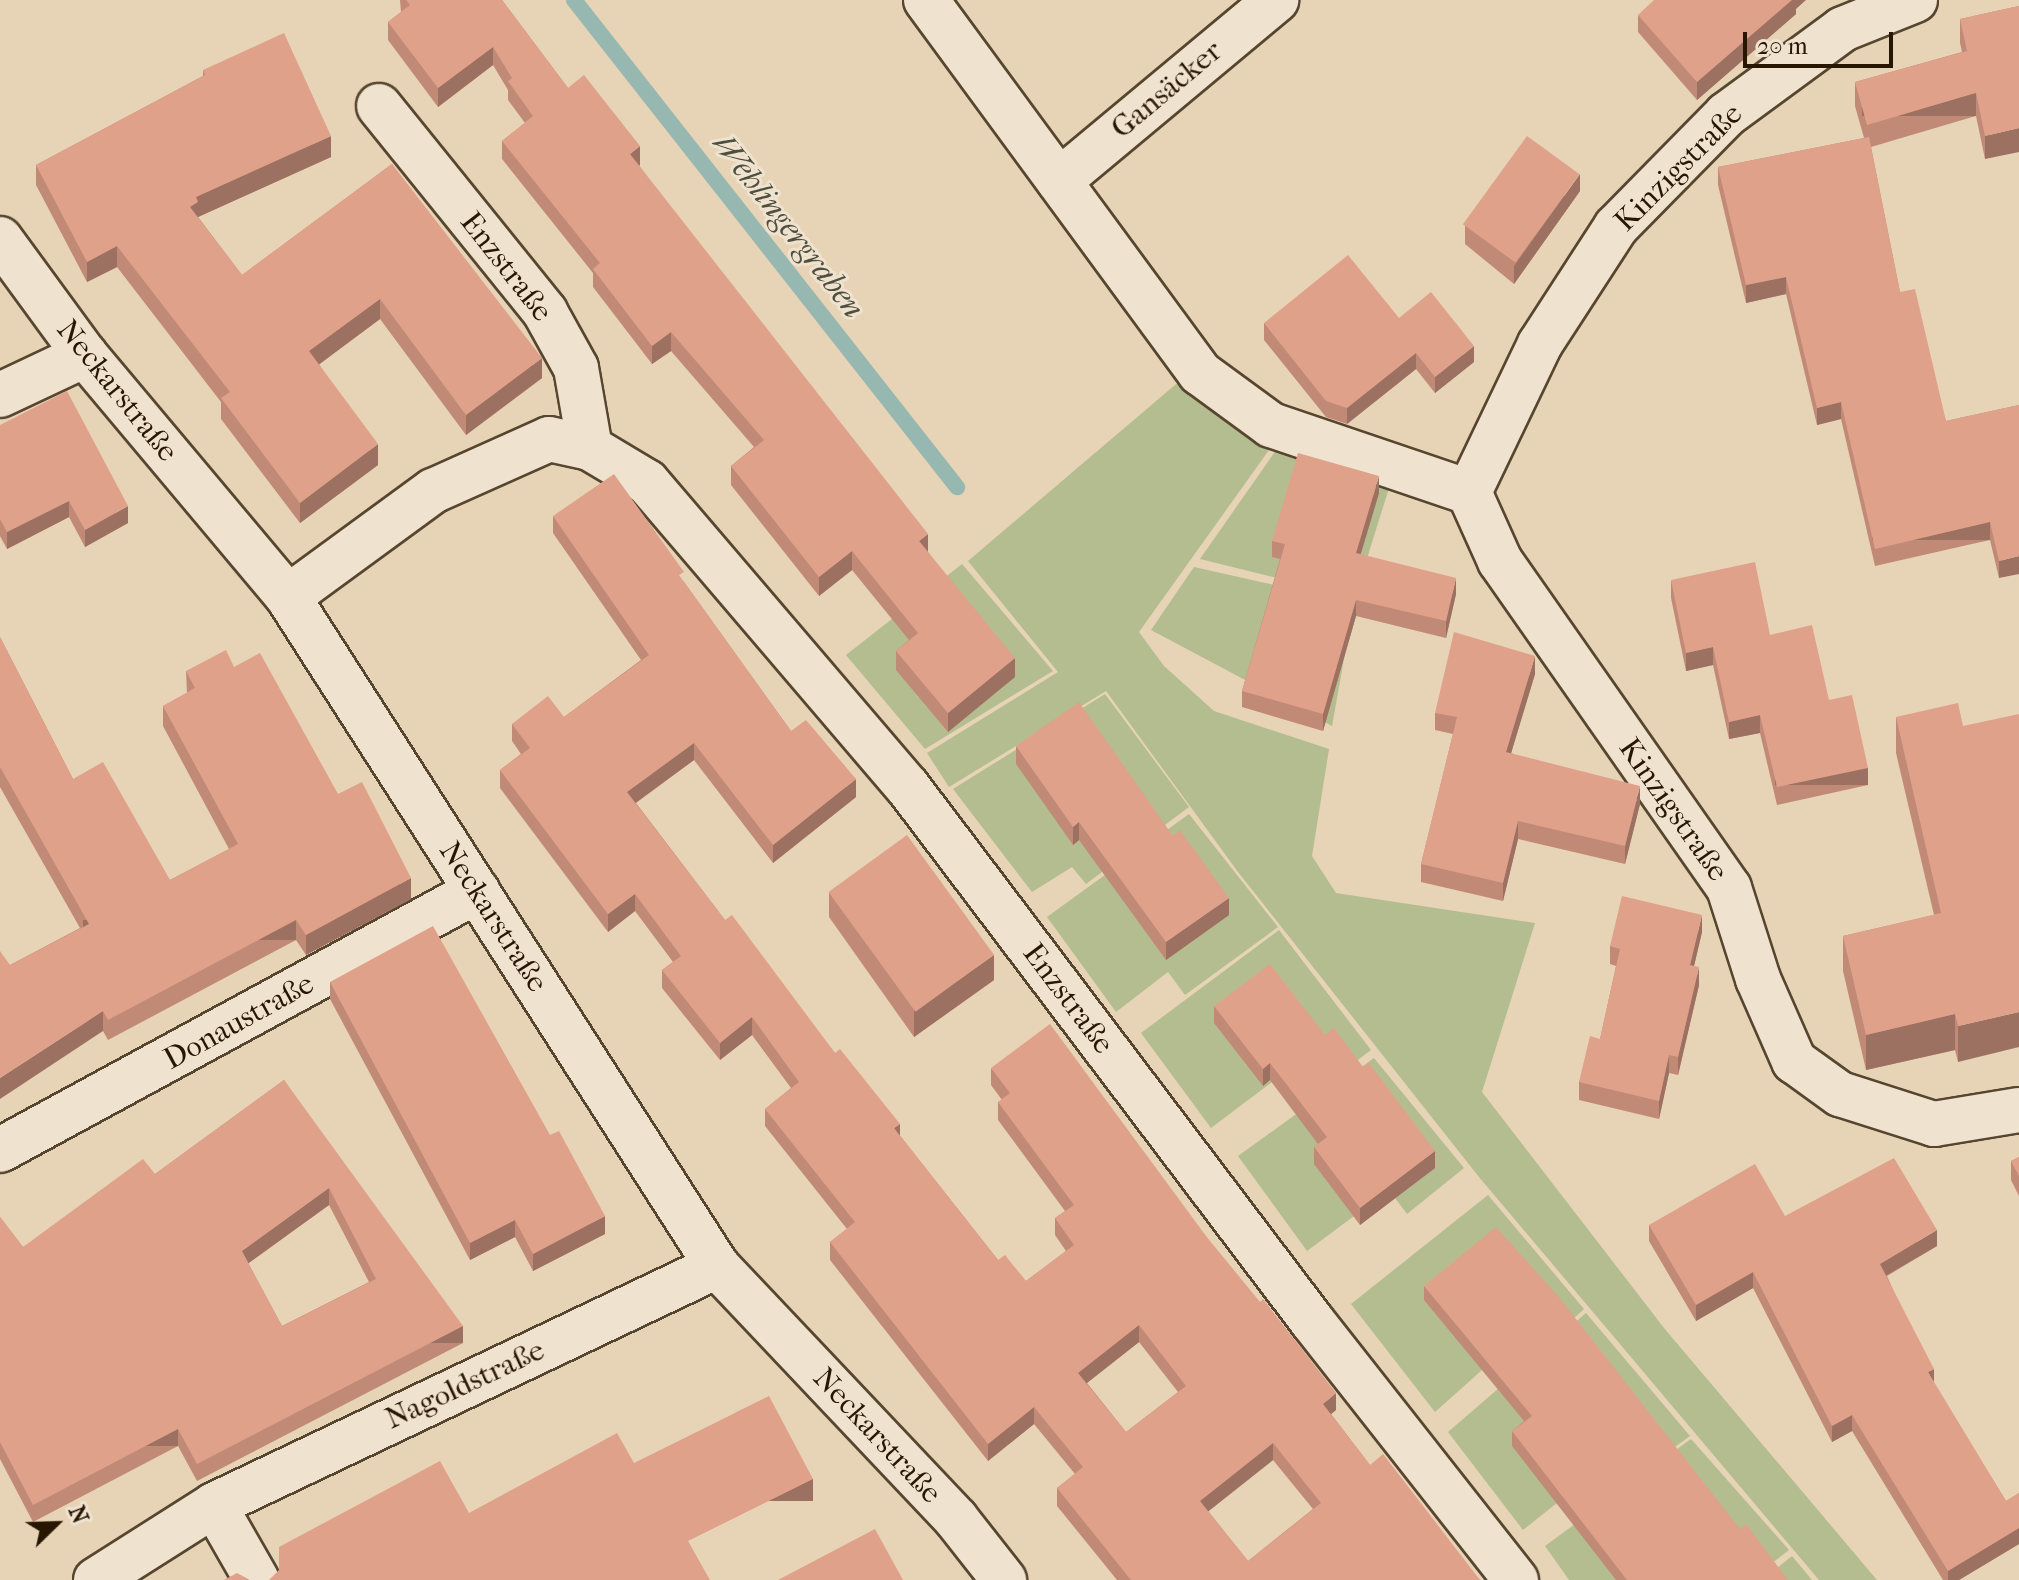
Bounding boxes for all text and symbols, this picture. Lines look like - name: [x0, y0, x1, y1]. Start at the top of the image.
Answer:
- scale bar: [1747, 16, 1897, 66]
- text: 20 m: [1757, 32, 1808, 60]
- street label: Gansäcker: [1104, 33, 1230, 147]
- street label: Kinzigstraße: [1608, 97, 1750, 239]
- water label: Wehlingergraben: [704, 126, 872, 326]
- street label: Enzstraße: [452, 205, 560, 329]
- street label: Neckarstraße: [49, 313, 185, 469]
- street label: Kinzigstraße: [1611, 732, 1735, 888]
- street label: Neckarstraße: [431, 835, 555, 999]
- street label: Enzstraße: [1015, 937, 1121, 1061]
- street label: Donaustraße: [158, 966, 320, 1078]
- street label: Nagoldstraße: [380, 1333, 550, 1437]
- street label: Neckarstraße: [805, 1361, 949, 1511]
- north arrow: [16, 1484, 96, 1564]
- text: N: [63, 1502, 93, 1527]

